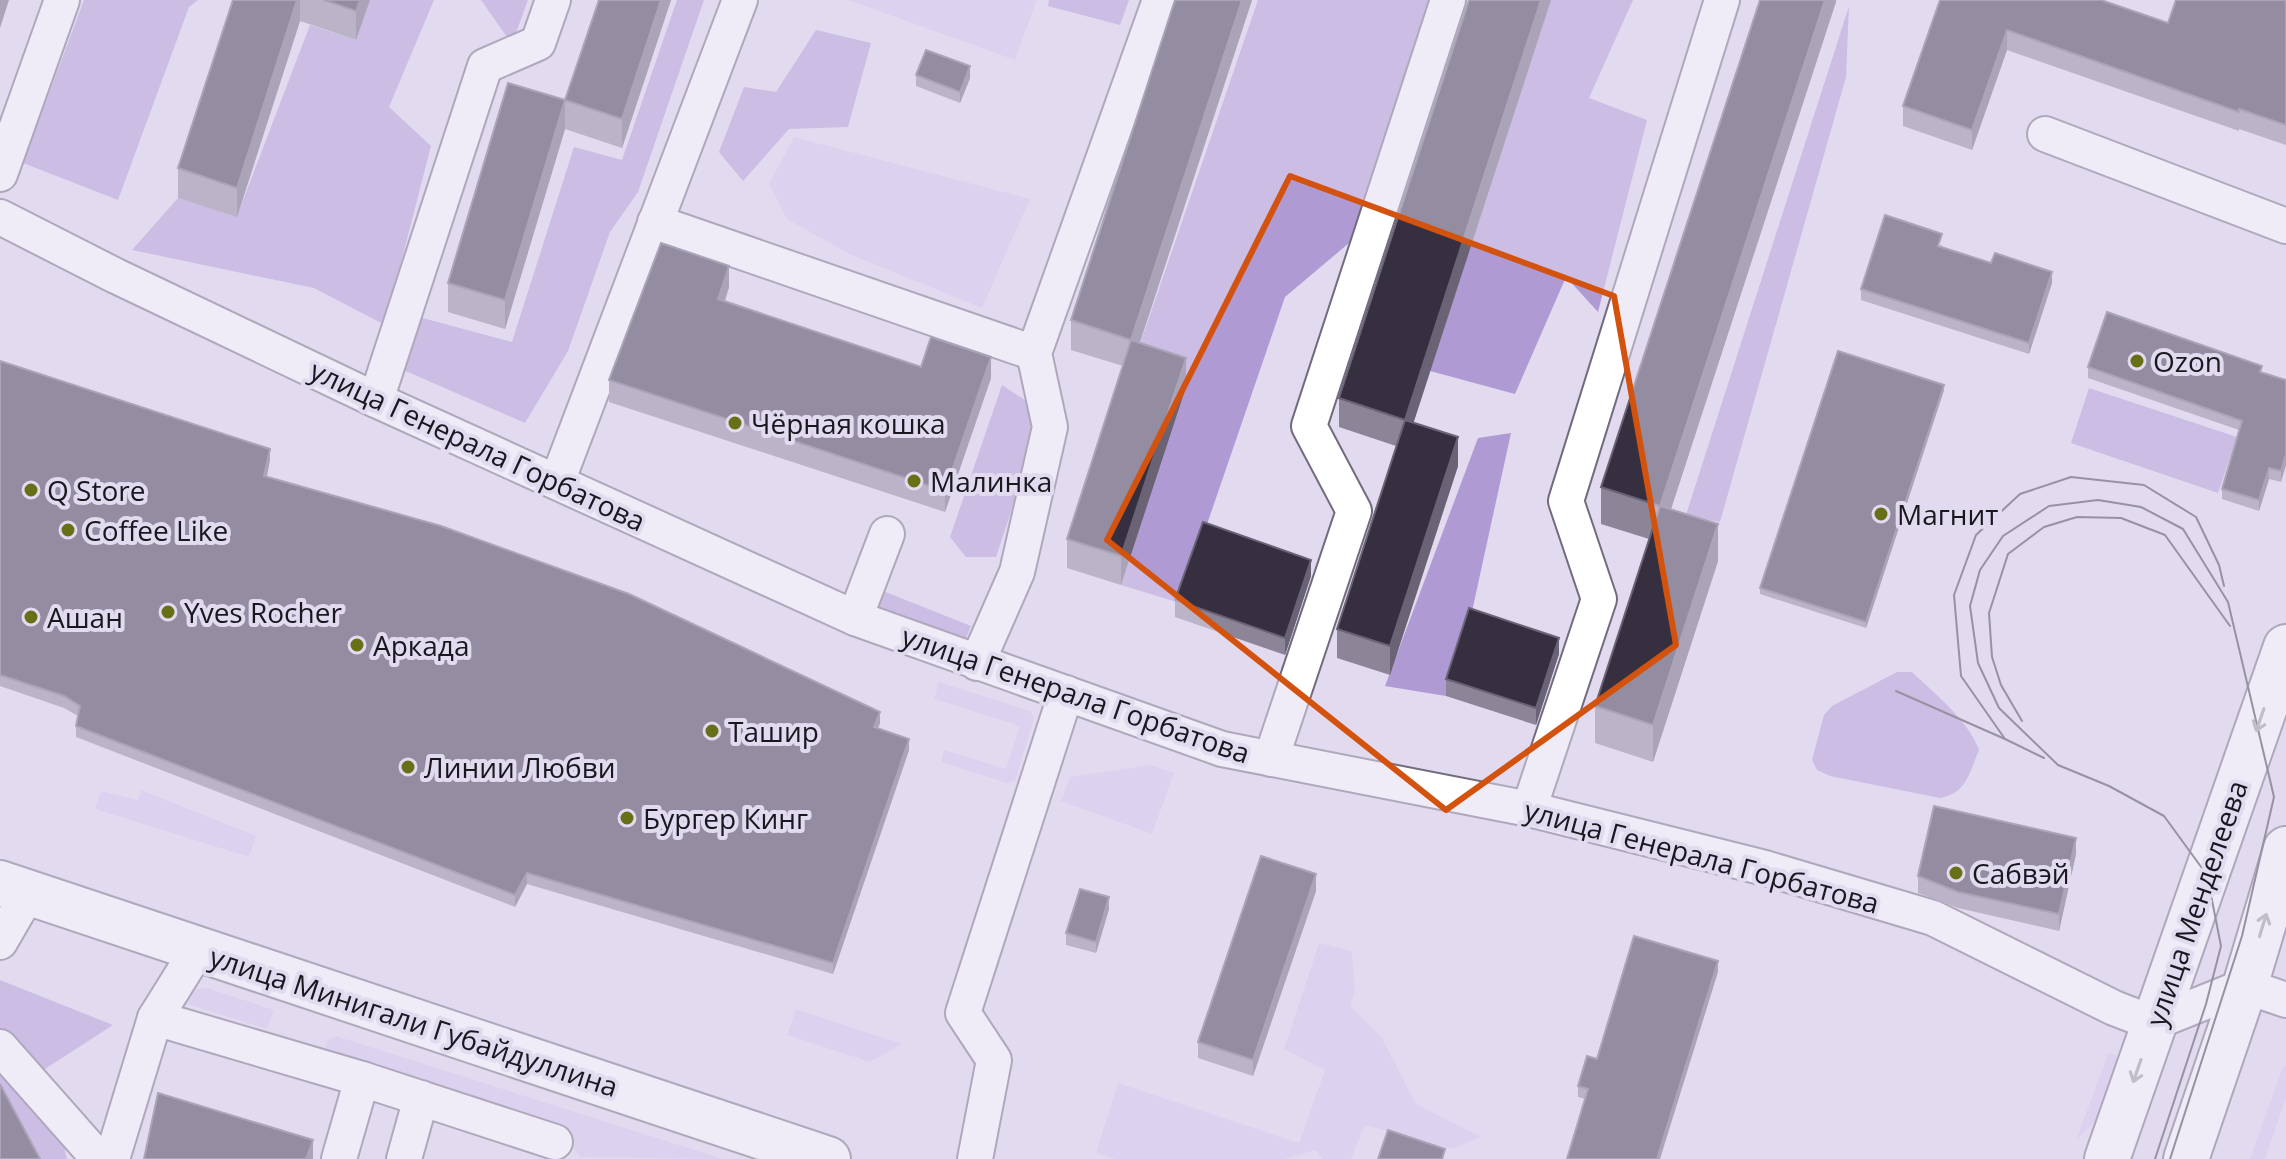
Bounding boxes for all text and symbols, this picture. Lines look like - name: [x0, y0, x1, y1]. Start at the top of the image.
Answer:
- place label: Ozon: [2153, 342, 2222, 380]
- street label: улица Генерала Горбатова: [304, 350, 652, 540]
- marker: Ozon: [2128, 352, 2146, 370]
- place label: Чёрная кошка: [751, 404, 946, 442]
- marker: Чёрная кошка: [726, 414, 744, 432]
- place label: Малинка: [930, 462, 1052, 500]
- place label: Q Store: [47, 471, 145, 509]
- marker: Малинка: [905, 472, 923, 490]
- marker: Q Store: [22, 481, 40, 499]
- place label: Магнит: [1897, 495, 1999, 533]
- marker: Магнит: [1872, 505, 1890, 523]
- place label: Coffee Like: [84, 511, 228, 549]
- marker: Coffee Like: [59, 521, 77, 539]
- place label: Yves Rocher: [184, 593, 342, 631]
- place label: Ашан: [47, 598, 123, 636]
- marker: Yves Rocher: [159, 603, 177, 621]
- marker: Ашан: [22, 608, 40, 626]
- street label: улица Генерала Горбатова: [897, 616, 1255, 772]
- place label: Аркада: [373, 626, 470, 664]
- marker: Аркада: [348, 636, 366, 654]
- one-way arrow: [2252, 708, 2267, 733]
- place label: Ташир: [728, 712, 819, 750]
- marker: Ташир: [703, 722, 721, 740]
- place label: Линии Любви: [424, 748, 616, 786]
- marker: Линии Любви: [399, 758, 417, 776]
- street label: улица Менделеева: [2136, 775, 2256, 1031]
- street label: улица Генерала Горбатова: [1520, 790, 1884, 922]
- place label: Бургер Кинг: [643, 799, 808, 837]
- marker: Бургер Кинг: [618, 809, 636, 827]
- place label: Сабвэй: [1972, 854, 2070, 892]
- marker: Сабвэй: [1947, 864, 1965, 882]
- one-way arrow: [2256, 913, 2271, 939]
- street label: улица Минигали Губайдуллина: [205, 937, 623, 1105]
- one-way arrow: [2129, 1059, 2144, 1084]

